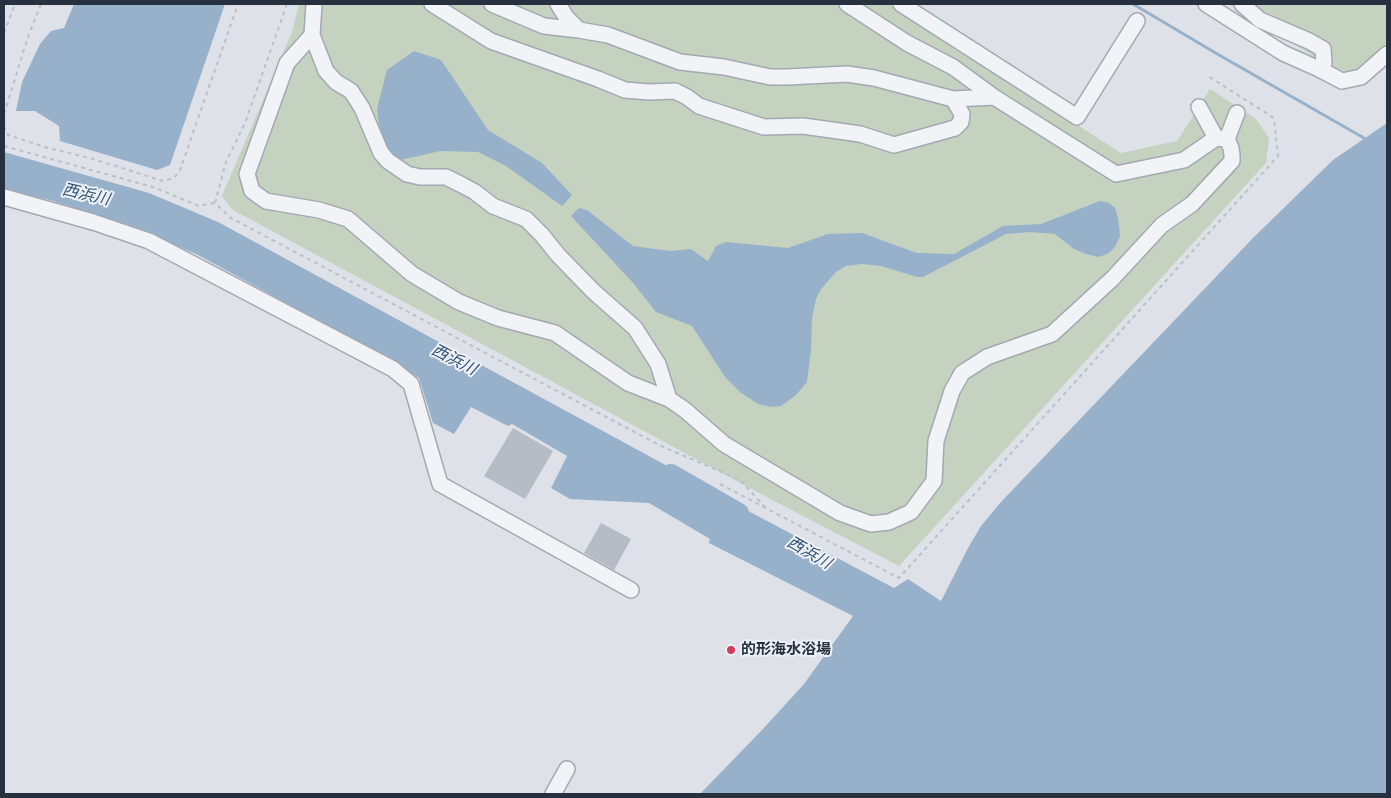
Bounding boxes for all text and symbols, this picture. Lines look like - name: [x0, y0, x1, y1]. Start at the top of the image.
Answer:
- water label: 西浜川: [60, 180, 112, 210]
- water label: 西浜川: [428, 341, 480, 379]
- water label: 西浜川: [783, 533, 835, 573]
- place label: 的形海水浴場: [741, 641, 831, 659]
- marker: 的形海水浴場: [725, 644, 737, 656]

